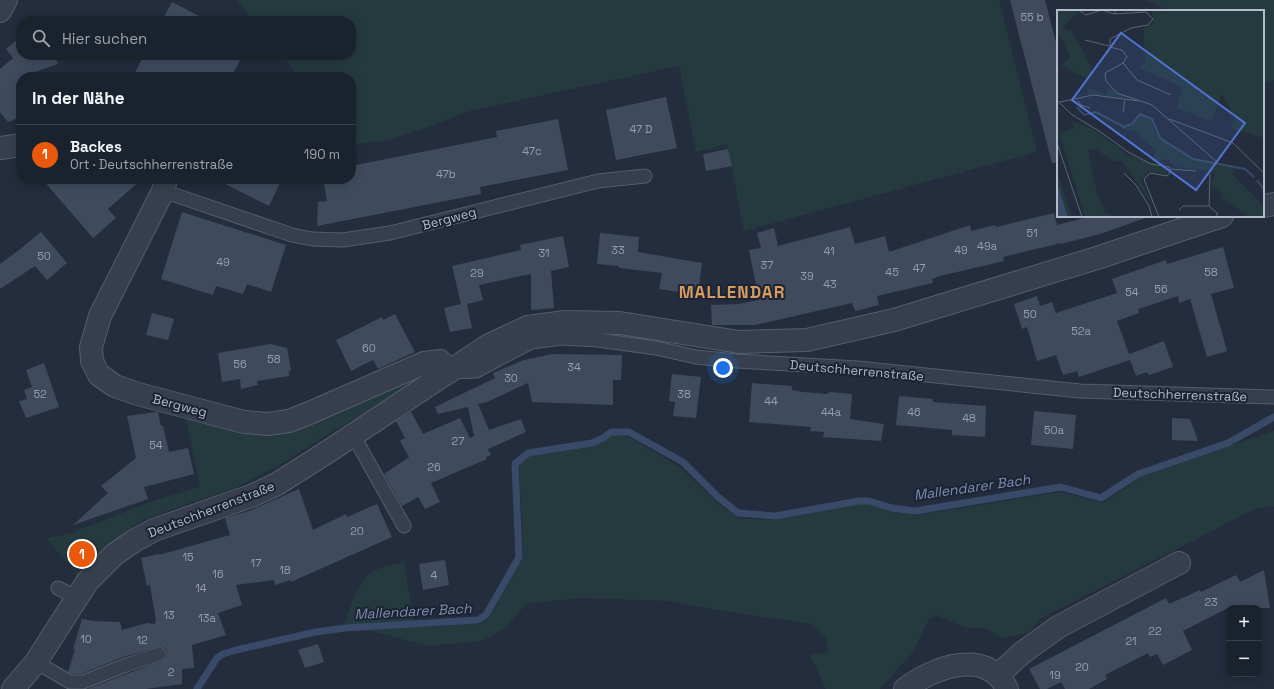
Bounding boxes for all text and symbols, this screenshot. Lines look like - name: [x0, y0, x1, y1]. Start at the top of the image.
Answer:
- house number: 55 b: [1020, 10, 1044, 24]
- inset map: [1057, 10, 1264, 217]
- search box: [16, 16, 356, 60]
- icon: search: [30, 27, 52, 49]
- text: Hier suchen: [62, 29, 147, 48]
- text: In der Nähe: [32, 87, 124, 109]
- house number: 47 D: [630, 122, 652, 136]
- text: Backes: [70, 137, 122, 156]
- house number: 47c: [522, 144, 542, 158]
- text: 1: [42, 146, 48, 163]
- text: 190 m: [304, 146, 340, 163]
- text: Ort · Deutschherrenstraße: [70, 156, 233, 173]
- house number: 47b: [436, 167, 456, 181]
- street label: Bergweg: [420, 203, 478, 234]
- house number: 51: [1026, 226, 1038, 240]
- house number: 49a: [977, 239, 998, 253]
- house number: 33: [611, 243, 625, 257]
- house number: 49: [954, 243, 968, 257]
- house number: 41: [823, 244, 835, 258]
- house number: 31: [538, 246, 550, 260]
- house number: 50: [37, 249, 51, 263]
- house number: 49: [216, 255, 230, 269]
- house number: 37: [761, 258, 773, 272]
- house number: 47: [913, 261, 925, 275]
- house number: 45: [885, 265, 899, 279]
- house number: 58: [1204, 265, 1218, 279]
- house number: 29: [470, 266, 484, 280]
- house number: 39: [800, 269, 814, 283]
- house number: 43: [823, 277, 837, 291]
- district label: MALLENDAR: [679, 281, 785, 303]
- house number: 56: [1154, 282, 1168, 296]
- house number: 54: [1125, 285, 1139, 299]
- house number: 50: [1023, 307, 1037, 321]
- house number: 52a: [1071, 324, 1091, 338]
- house number: 60: [362, 341, 376, 355]
- house number: 58: [267, 352, 281, 366]
- street label: Deutschherrenstraße: [789, 356, 925, 385]
- house number: 56: [233, 357, 247, 371]
- your location: [713, 358, 733, 378]
- house number: 34: [567, 360, 581, 374]
- house number: 30: [504, 371, 518, 385]
- street label: Deutschherrenstraße: [1113, 384, 1247, 405]
- house number: 52: [33, 387, 47, 401]
- house number: 38: [677, 387, 691, 401]
- street label: Bergweg: [151, 390, 209, 421]
- house number: 44: [764, 394, 778, 408]
- house number: 44a: [821, 405, 842, 419]
- house number: 46: [907, 405, 921, 419]
- house number: 48: [962, 411, 976, 425]
- house number: 50a: [1044, 423, 1065, 437]
- house number: 27: [452, 434, 464, 448]
- house number: 54: [149, 438, 163, 452]
- house number: 26: [427, 460, 441, 474]
- water label: Mallendarer Bach: [913, 470, 1032, 504]
- street label: Deutschherrenstraße: [145, 477, 277, 541]
- house number: 20: [350, 524, 364, 538]
- pin: 1: [69, 539, 95, 569]
- house number: 15: [182, 550, 194, 564]
- house number: 17: [251, 556, 261, 570]
- house number: 18: [279, 563, 291, 577]
- house number: 16: [212, 567, 224, 581]
- house number: 4: [431, 568, 438, 582]
- house number: 14: [195, 581, 207, 595]
- house number: 23: [1204, 595, 1218, 609]
- water label: Mallendarer Bach: [354, 599, 472, 623]
- map controls: [1226, 605, 1262, 677]
- button: +: [1226, 605, 1262, 641]
- house number: 13: [163, 608, 175, 622]
- house number: 13a: [198, 611, 216, 625]
- house number: 22: [1148, 624, 1162, 638]
- house number: 10: [80, 632, 92, 646]
- house number: 12: [136, 633, 148, 647]
- house number: 21: [1125, 634, 1137, 648]
- button: −: [1226, 641, 1262, 677]
- house number: 20: [1075, 660, 1089, 674]
- house number: 2: [168, 665, 175, 679]
- house number: 19: [1049, 668, 1061, 682]

